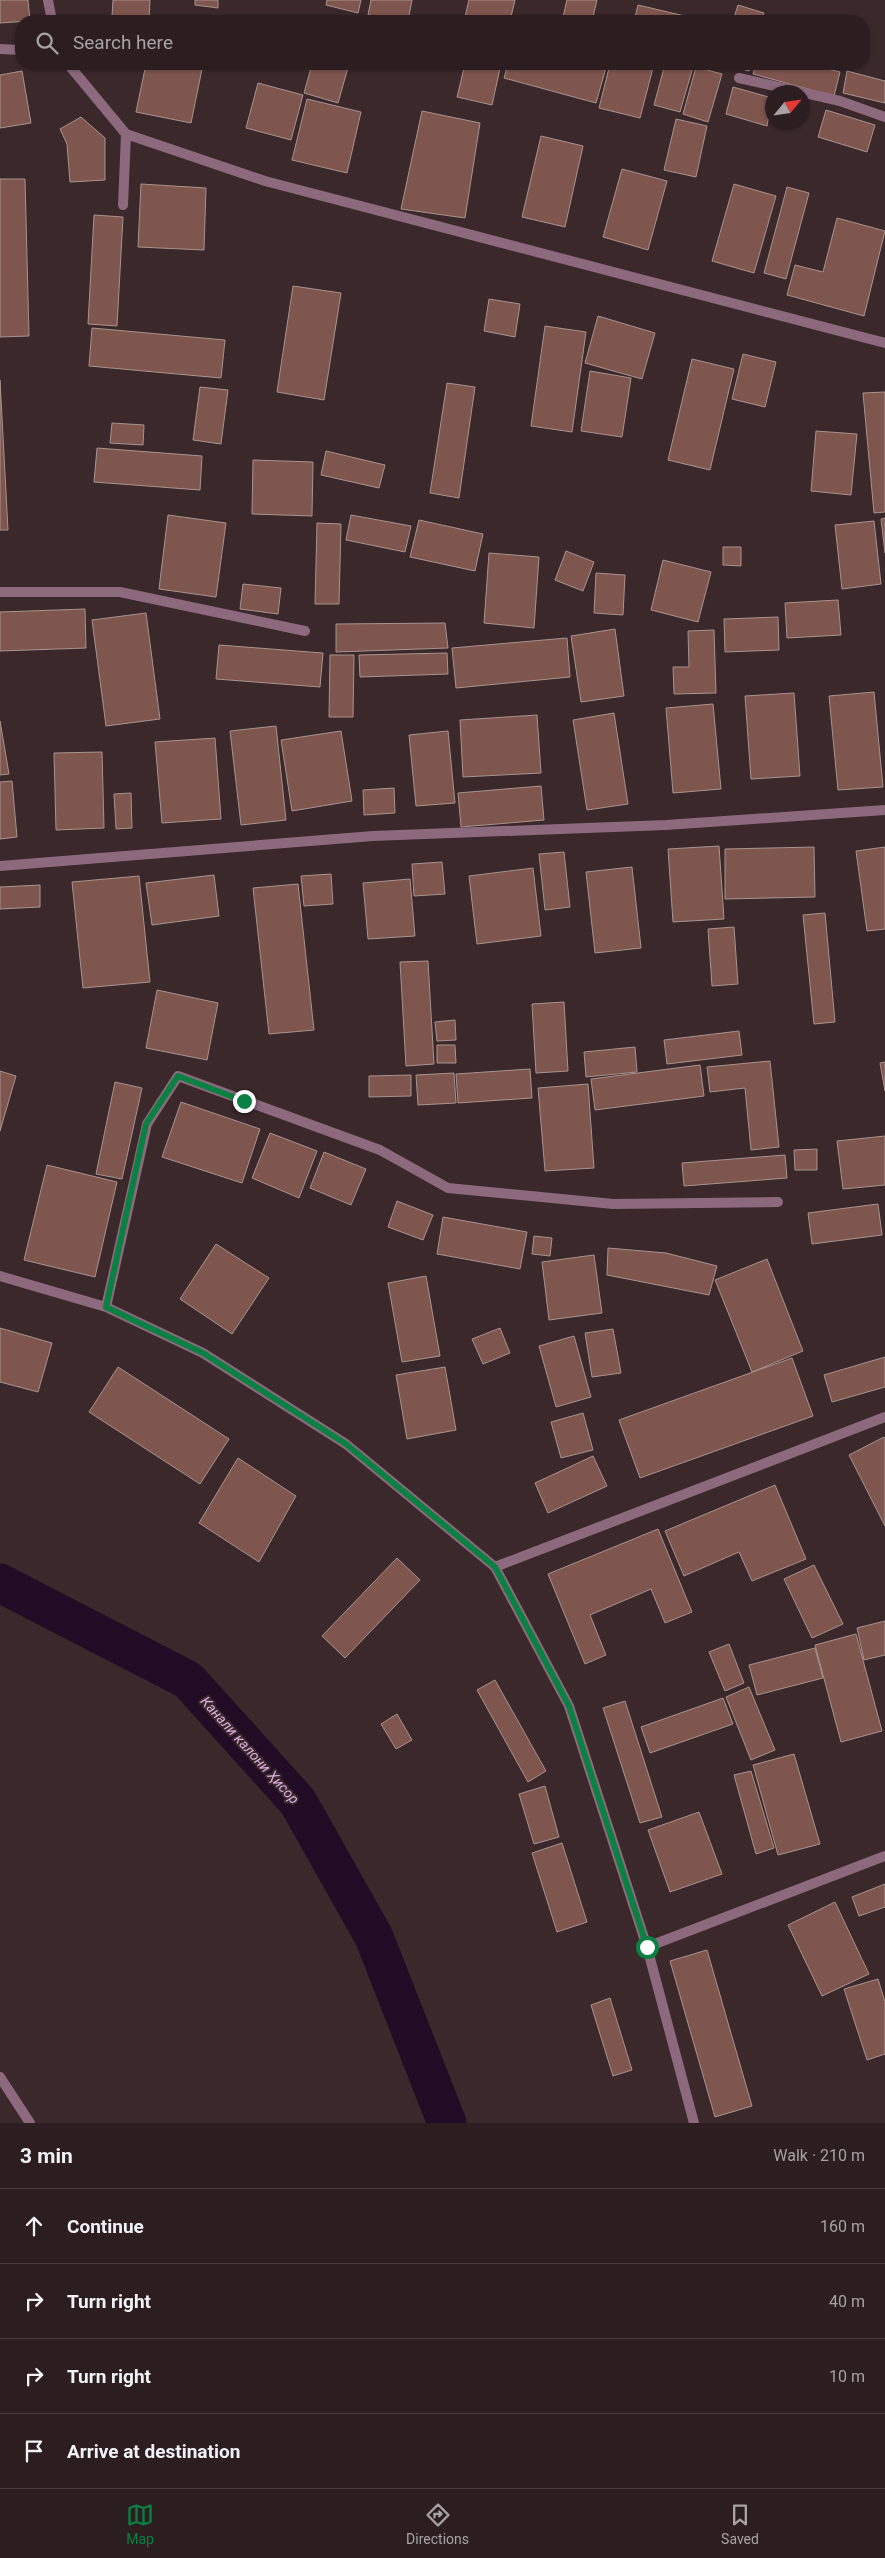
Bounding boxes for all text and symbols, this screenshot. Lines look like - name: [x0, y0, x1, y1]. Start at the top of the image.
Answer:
- search box: [15, 15, 870, 70]
- icon: search: [33, 29, 61, 57]
- text: Search here: [73, 31, 173, 54]
- north arrow: [765, 85, 810, 130]
- route end: [233, 1090, 256, 1113]
- water label: Канали калони Ҳисор: [198, 1693, 302, 1807]
- route start: [636, 1936, 659, 1959]
- text: 3 min: [20, 2144, 73, 2168]
- text: Walk · 210 m: [773, 2146, 865, 2165]
- icon: ahead: [20, 2212, 48, 2240]
- text: Continue: [67, 2215, 144, 2238]
- text: 160 m: [820, 2217, 865, 2236]
- icon: right: [20, 2287, 48, 2315]
- text: Turn right: [67, 2290, 151, 2313]
- text: 40 m: [829, 2292, 865, 2311]
- icon: right: [20, 2362, 48, 2390]
- text: Turn right: [67, 2365, 151, 2388]
- text: 10 m: [829, 2367, 865, 2386]
- icon: arrive: [20, 2437, 48, 2465]
- text: Arrive at destination: [67, 2440, 240, 2463]
- tab: Map: [126, 2501, 154, 2547]
- tab: Directions: [406, 2501, 469, 2547]
- tab: Saved: [721, 2501, 759, 2547]

